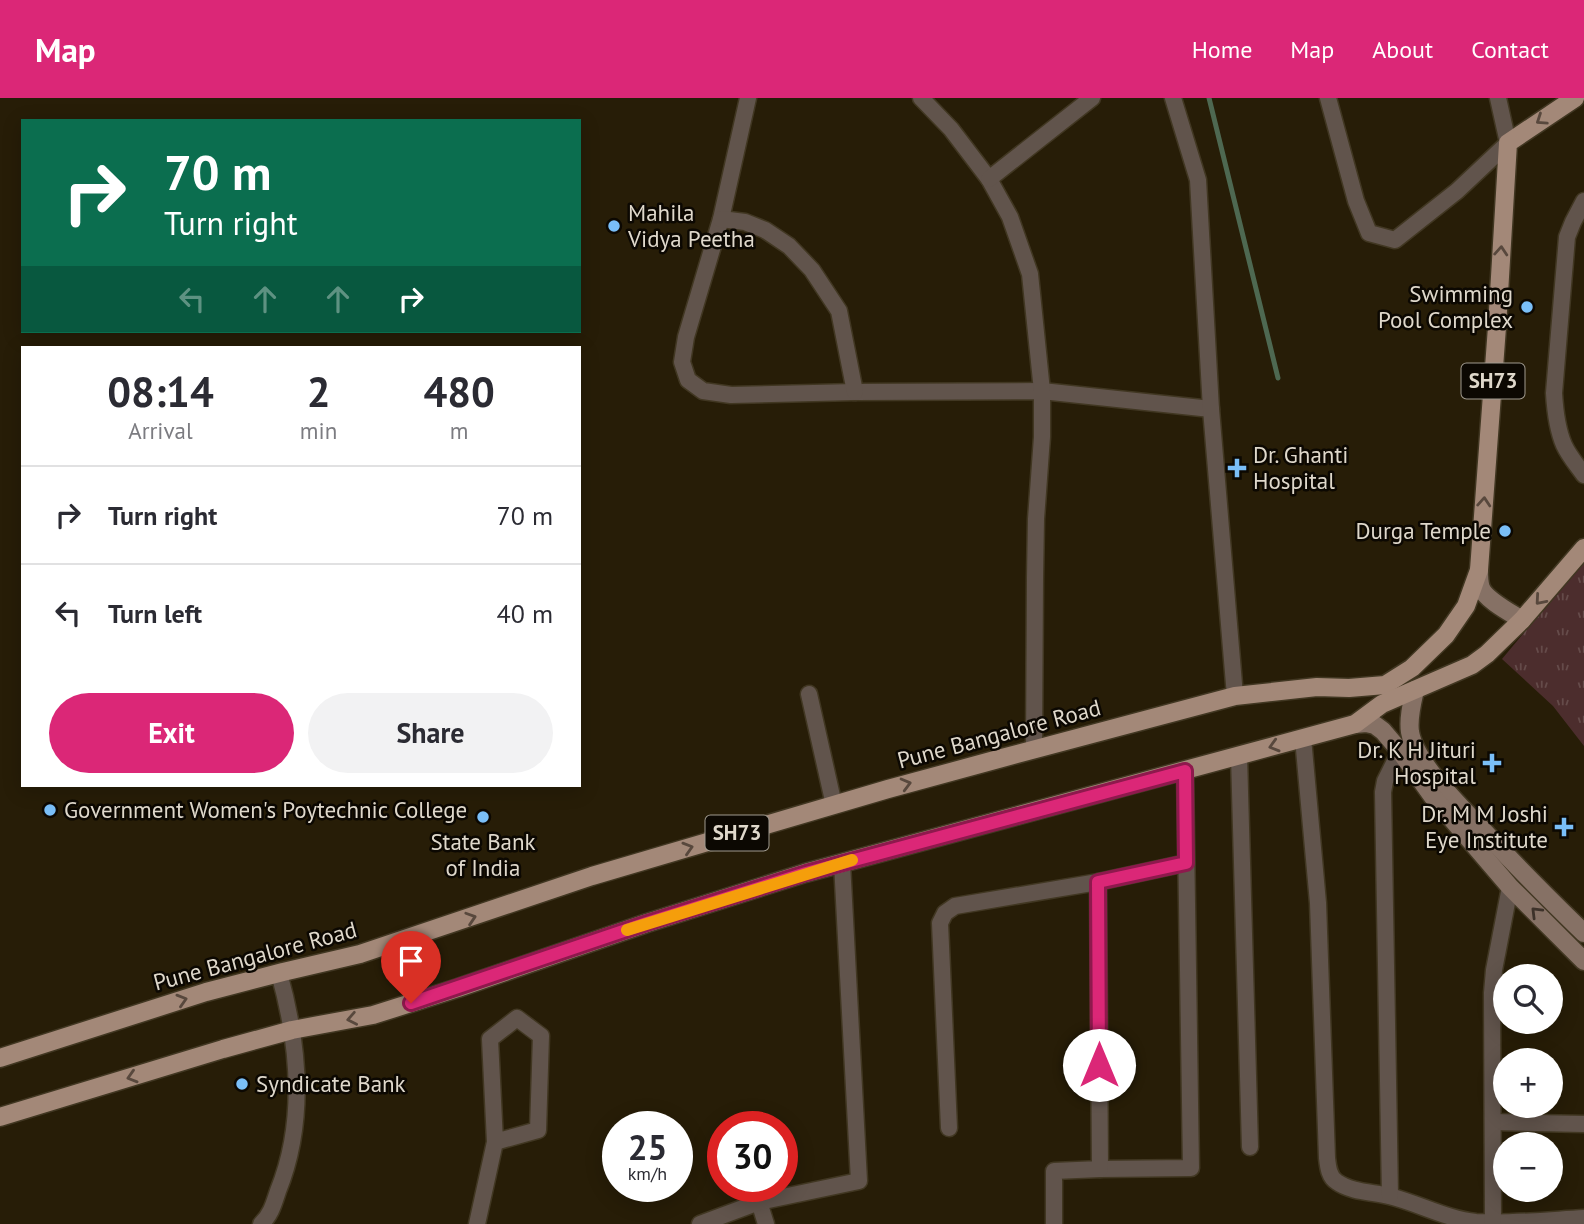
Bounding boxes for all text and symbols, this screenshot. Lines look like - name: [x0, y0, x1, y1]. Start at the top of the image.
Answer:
- text: Map: [35, 28, 96, 71]
- text: Home: [1192, 34, 1252, 65]
- text: Map: [1290, 34, 1334, 65]
- text: About: [1372, 34, 1433, 65]
- text: Contact: [1471, 34, 1549, 65]
- one-way arrow: [1536, 112, 1549, 125]
- text: 70 m: [164, 140, 271, 204]
- icon: right: [49, 147, 140, 238]
- place label: Mahila Vidya Peetha: [627, 198, 755, 253]
- text: Turn right: [164, 202, 298, 244]
- marker: Mahila Vidya Peetha: [606, 218, 622, 234]
- one-way arrow: [1494, 245, 1509, 256]
- place label: Swimming Pool Complex: [1378, 279, 1513, 334]
- icon: left: [173, 280, 211, 318]
- icon: ahead: [246, 280, 284, 318]
- icon: ahead: [319, 280, 357, 318]
- icon: right: [392, 280, 430, 318]
- marker: Swimming Pool Complex: [1519, 299, 1535, 315]
- text: 08:14: [107, 364, 214, 419]
- text: 2: [307, 364, 330, 419]
- text: 480: [423, 364, 495, 419]
- road number: SH73: [1462, 364, 1524, 398]
- text: Arrival: [128, 416, 193, 445]
- text: min: [300, 416, 337, 445]
- text: m: [450, 416, 468, 445]
- place label: Dr. Ghanti Hospital: [1253, 440, 1348, 495]
- marker: Dr. Ghanti Hospital: [1227, 458, 1247, 478]
- icon: right: [49, 496, 87, 534]
- one-way arrow: [1476, 496, 1491, 507]
- text: Turn right: [108, 499, 217, 532]
- text: 70 m: [497, 499, 553, 532]
- place label: Durga Temple: [1356, 516, 1491, 545]
- marker: Durga Temple: [1497, 523, 1513, 539]
- one-way arrow: [1536, 592, 1548, 605]
- icon: left: [49, 594, 87, 632]
- text: Turn left: [108, 597, 202, 630]
- text: 40 m: [497, 597, 553, 630]
- street label: Pune Bangalore Road: [894, 692, 1104, 775]
- button: Exit: [49, 693, 294, 773]
- button: Share: [308, 693, 553, 773]
- place label: Dr. K H Jituri Hospital: [1357, 735, 1476, 790]
- one-way arrow: [1269, 738, 1281, 753]
- marker: Dr. K H Jituri Hospital: [1482, 753, 1502, 773]
- one-way arrow: [900, 778, 912, 792]
- place label: Government Women's Poytechnic College: [64, 795, 467, 824]
- place label: Dr. M M Joshi Eye Institute: [1421, 799, 1548, 854]
- marker: Government Women's Poytechnic College: [42, 802, 58, 818]
- marker: State Bank of India: [475, 809, 491, 825]
- road number: SH73: [706, 816, 768, 850]
- marker: Dr. M M Joshi Eye Institute: [1554, 817, 1574, 837]
- place label: State Bank of India: [430, 827, 536, 882]
- one-way arrow: [681, 842, 693, 857]
- one-way arrow: [1531, 908, 1544, 921]
- one-way arrow: [465, 912, 477, 926]
- street label: Pune Bangalore Road: [150, 914, 360, 997]
- pin: [381, 931, 441, 1003]
- icon: arrive: [392, 942, 430, 980]
- map controls: [1493, 964, 1563, 1202]
- button: search: [1493, 964, 1563, 1034]
- one-way arrow: [175, 994, 188, 1008]
- one-way arrow: [346, 1010, 358, 1025]
- position arrow: [1062, 1028, 1136, 1102]
- button: +: [1493, 1048, 1563, 1118]
- one-way arrow: [126, 1069, 139, 1083]
- place label: Syndicate Bank: [256, 1069, 406, 1098]
- marker: Syndicate Bank: [234, 1076, 250, 1092]
- speed limit sign: 30: [707, 1111, 798, 1202]
- text: 25: [628, 1124, 667, 1170]
- button: −: [1493, 1132, 1563, 1202]
- text: km/h: [628, 1162, 667, 1185]

